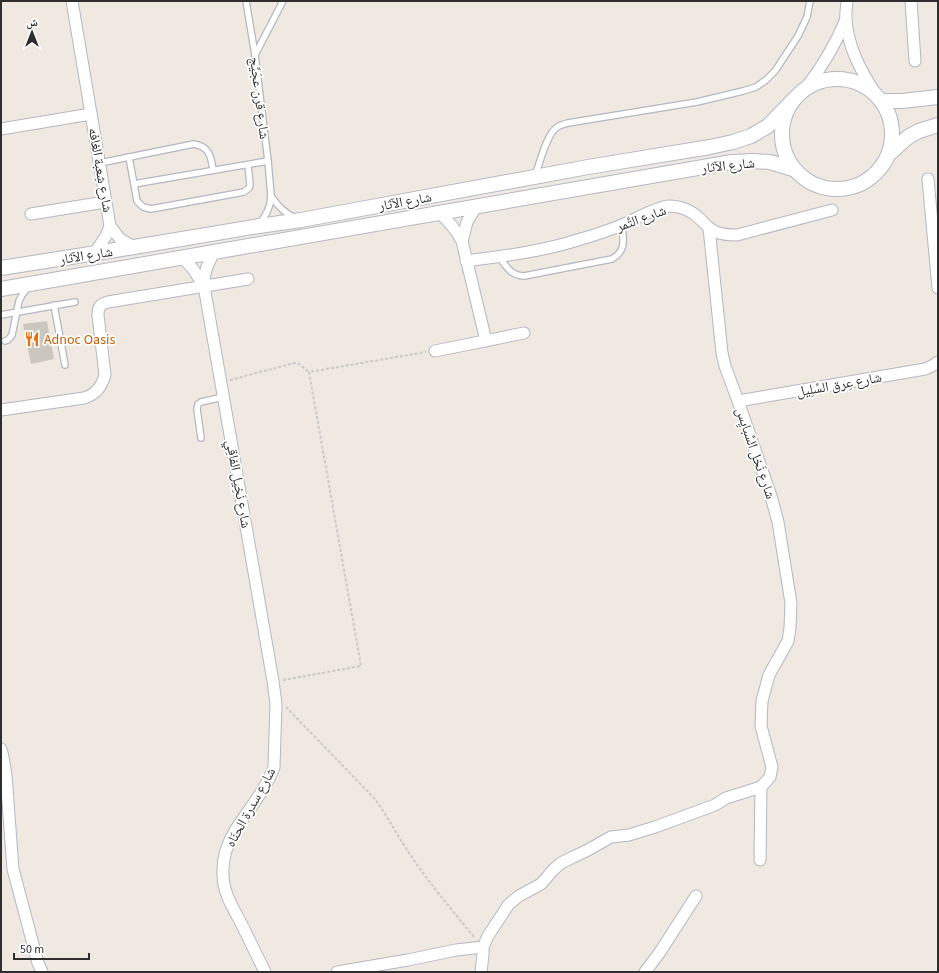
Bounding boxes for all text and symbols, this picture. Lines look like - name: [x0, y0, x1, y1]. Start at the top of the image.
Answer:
- north arrow: [12, 12, 52, 52]
- text: ش: [26, 15, 38, 30]
- street label: شارع قرن عجَيِّج: [244, 56, 274, 140]
- street label: شارع شِعبة الغافه: [83, 126, 117, 214]
- street label: شارع الآثار: [699, 153, 756, 179]
- street label: شارع الآثار: [376, 187, 433, 217]
- street label: شارع التَّمر: [612, 201, 669, 238]
- street label: شارع الآثار: [57, 242, 114, 270]
- restaurant icon: Adnoc Oasis: [23, 330, 41, 348]
- place label: Adnoc Oasis: [44, 330, 115, 350]
- street label: شارع عِرق السِّلِيل: [795, 368, 883, 402]
- street label: شارع نَخل السِّبايِس: [730, 405, 780, 502]
- street label: شارع نَخِيل الفاقِي: [220, 438, 256, 530]
- street label: شارع سدرة الحنّاه: [221, 764, 281, 851]
- scale bar: [14, 935, 89, 961]
- text: 50 m: [20, 941, 44, 958]

